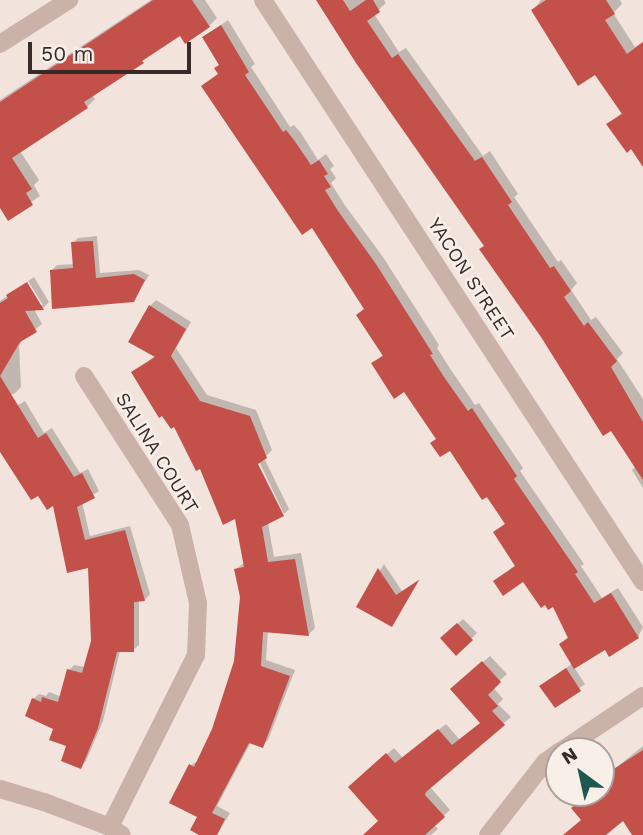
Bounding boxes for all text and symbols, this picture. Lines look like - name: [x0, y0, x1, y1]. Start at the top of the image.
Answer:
- scale bar: [32, 28, 194, 72]
- text: 50 m: [41, 41, 93, 66]
- street label: YACON STREET: [423, 214, 519, 344]
- street label: SALINA COURT: [111, 388, 203, 518]
- north arrow: [545, 737, 615, 807]
- text: N: [557, 742, 582, 769]

